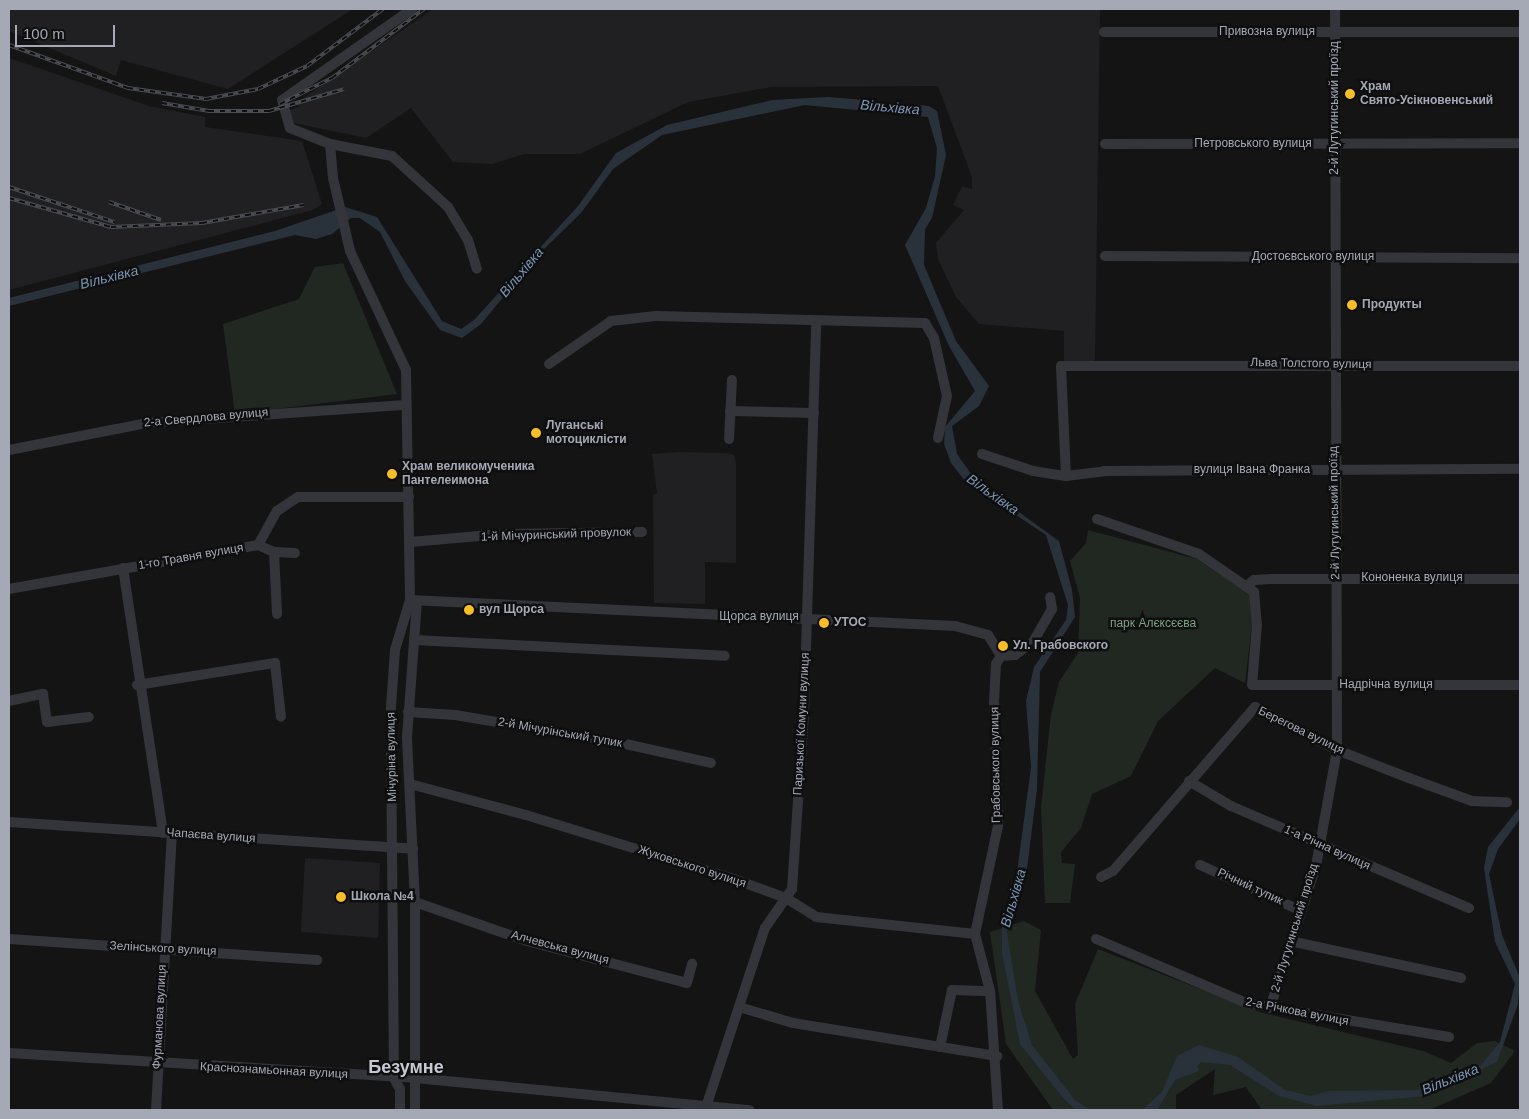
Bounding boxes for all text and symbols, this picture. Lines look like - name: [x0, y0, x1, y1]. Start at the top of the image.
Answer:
- scale bar: [18, 15, 118, 47]
- text: 100 m: [23, 25, 65, 42]
- street label: Привозна вулиця: [1219, 25, 1315, 39]
- street label: 2-й Лутугинський проїзд: [1328, 41, 1342, 175]
- place label: Храм Свято-Усікновенський: [1360, 80, 1493, 108]
- marker: Храм Свято-Усікновенський: [1344, 88, 1356, 100]
- water label: Вільхівка: [860, 96, 920, 118]
- street label: Петровського вулиця: [1194, 137, 1312, 151]
- water label: Вільхівка: [495, 244, 547, 300]
- street label: Достоєвського вулиця: [1252, 250, 1374, 264]
- water label: Вільхівка: [78, 262, 140, 292]
- place label: Продукты: [1362, 298, 1422, 312]
- marker: Продукты: [1346, 299, 1358, 311]
- street label: Льва Толстого вулиця: [1250, 356, 1372, 372]
- street label: 2-а Свердлова вулиця: [143, 405, 269, 431]
- place label: Луганські мотоциклісти: [546, 419, 627, 447]
- marker: Луганські мотоциклісти: [530, 427, 542, 439]
- street label: 2-й Лутугинський проїзд: [1327, 446, 1343, 580]
- place label: Храм великомученика Пантелеимона: [402, 460, 534, 488]
- street label: вулиця Івана Франка: [1194, 463, 1310, 477]
- marker: Храм великомученика Пантелеимона: [386, 468, 398, 480]
- water label: Вільхівка: [964, 470, 1022, 518]
- street label: 1-й Мічуринський провулок: [481, 525, 631, 545]
- street label: 1-го Травня вулиця: [137, 541, 245, 573]
- street label: Кононенка вулиця: [1361, 571, 1463, 585]
- place label: вул Щорса: [479, 603, 544, 617]
- marker: вул Щорса: [463, 604, 475, 616]
- street label: Щорса вулиця: [719, 610, 799, 624]
- place label: УТОС: [834, 616, 866, 630]
- marker: УТОС: [818, 617, 830, 629]
- park label: парк Алєксєєва: [1110, 617, 1196, 631]
- place label: Ул. Грабовского: [1013, 639, 1108, 653]
- marker: Ул. Грабовского: [997, 640, 1009, 652]
- street label: Паризької Комуни вулиця: [791, 652, 813, 796]
- street label: Надрічна вулиця: [1339, 678, 1433, 692]
- street label: Берегова вулиця: [1256, 704, 1346, 758]
- street label: Грабовського вулиця: [988, 707, 1004, 823]
- street label: Мічуріна вулиця: [384, 712, 400, 802]
- street label: 2-й Мічурінський тупик: [497, 715, 623, 751]
- street label: 1-а Річна вулиця: [1282, 822, 1372, 874]
- street label: Чапаєва вулиця: [166, 826, 256, 846]
- street label: Жуковського вулиця: [636, 843, 748, 891]
- street label: 2-й Лутугинський проїзд: [1269, 862, 1321, 994]
- street label: Річний тупик: [1215, 866, 1285, 908]
- water label: Вільхівка: [997, 867, 1029, 929]
- place label: Школа №4: [351, 890, 414, 904]
- marker: Школа №4: [335, 891, 347, 903]
- street label: Алчевська вулиця: [510, 928, 610, 968]
- street label: Зелінського вулиця: [109, 939, 217, 959]
- street label: Фурманова вулиця: [150, 964, 170, 1070]
- street label: 2-а Річкова вулиця: [1244, 995, 1350, 1029]
- district label: Безумне: [368, 1056, 444, 1078]
- street label: Краснознамьонная вулиця: [200, 1060, 348, 1082]
- water label: Вільхівка: [1419, 1060, 1481, 1098]

